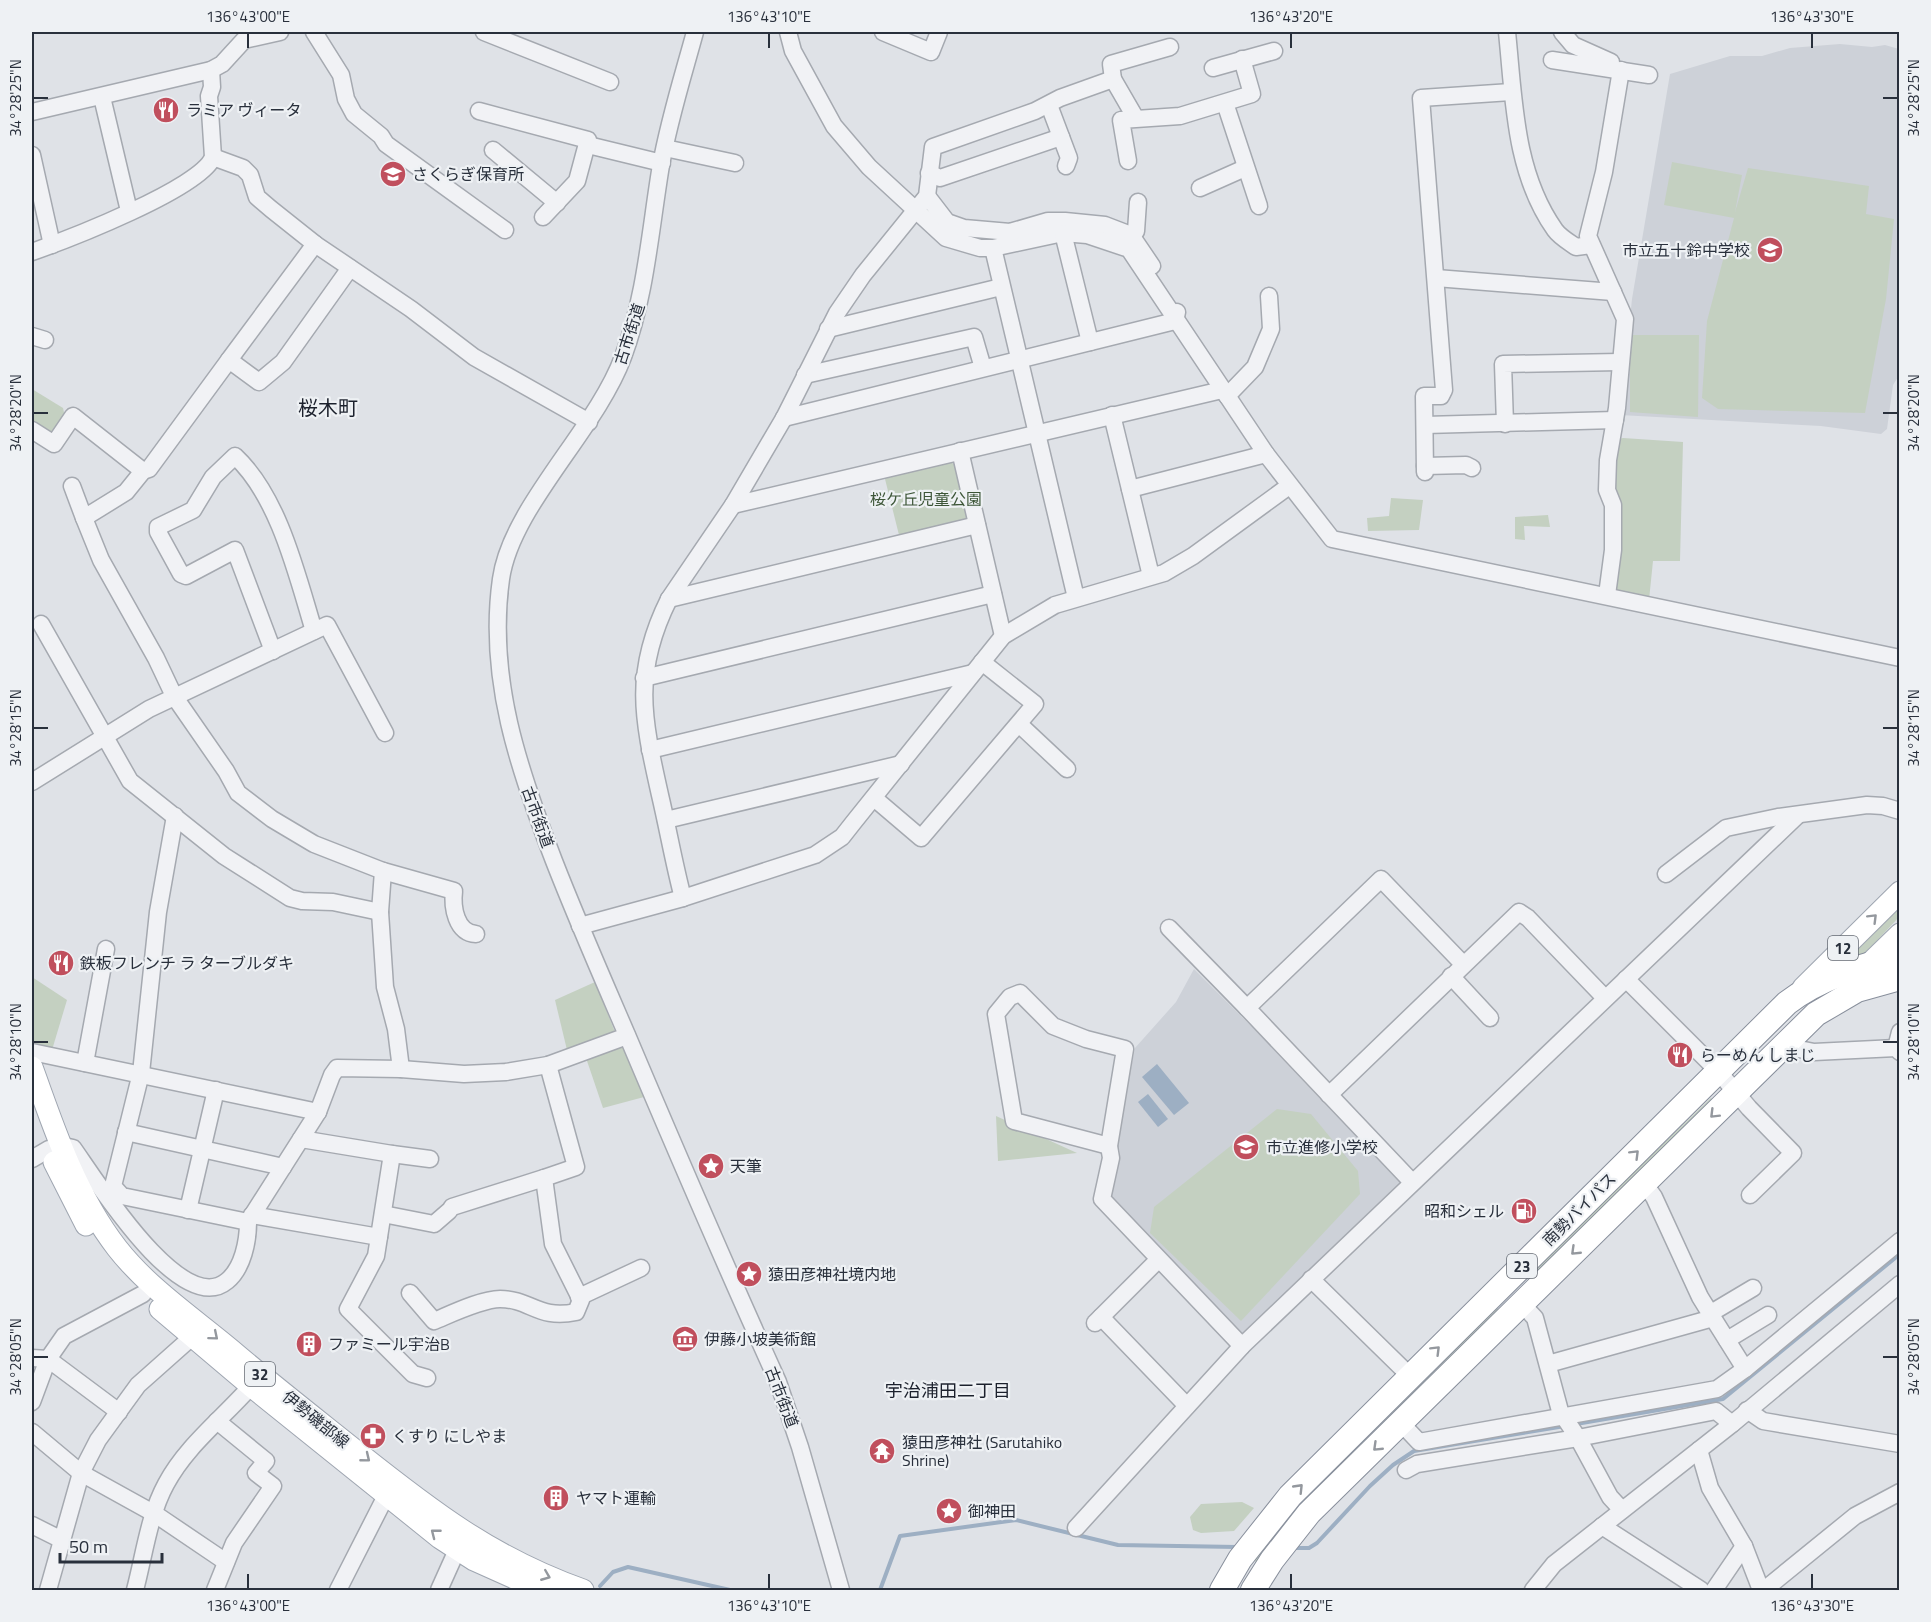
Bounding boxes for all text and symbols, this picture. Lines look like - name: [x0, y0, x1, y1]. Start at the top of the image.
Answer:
- text: 136°43'00"E: [206, 5, 290, 28]
- text: 136°43'10"E: [727, 5, 811, 28]
- text: 136°43'20"E: [1249, 5, 1333, 28]
- text: 136°43'30"E: [1770, 5, 1854, 28]
- text: 34°28'25"N: [4, 59, 27, 137]
- text: 34°28'25"N: [1902, 59, 1925, 137]
- restaurant icon: ラミア ヴィータ: [151, 95, 181, 125]
- place label: ラミア ヴィータ: [186, 98, 302, 122]
- school or university icon: さくらぎ保育所: [378, 159, 408, 189]
- place label: さくらぎ保育所: [412, 162, 524, 186]
- school or university icon: 市立五十鈴中学校: [1755, 235, 1785, 265]
- place label: 市立五十鈴中学校: [1622, 238, 1750, 262]
- street label: 古市街道: [608, 300, 650, 368]
- text: 34°28'20"N: [4, 374, 27, 452]
- text: 34°28'20"N: [1902, 374, 1925, 452]
- district label: 桜木町: [298, 392, 358, 423]
- park label: 桜ケ丘児童公園: [870, 487, 982, 511]
- text: 34°28'15"N: [4, 689, 27, 767]
- text: 34°28'15"N: [1902, 689, 1925, 767]
- street label: 古市街道: [516, 783, 560, 851]
- one-way arrow: [1866, 914, 1877, 925]
- road number: 12: [1828, 936, 1858, 960]
- restaurant icon: 鉄板フレンチ ラ ターブルダキ: [46, 948, 76, 978]
- place label: 鉄板フレンチ ラ ターブルダキ: [80, 951, 294, 975]
- text: 34°28'10"N: [4, 1003, 27, 1081]
- text: 34°28'10"N: [1902, 1003, 1925, 1081]
- restaurant icon: らーめん しまじ: [1665, 1040, 1695, 1070]
- place label: らーめん しまじ: [1700, 1043, 1816, 1067]
- one-way arrow: [1711, 1106, 1722, 1117]
- school or university icon: 市立進修小学校: [1231, 1132, 1261, 1162]
- place label: 市立進修小学校: [1266, 1135, 1378, 1159]
- one-way arrow: [1627, 1150, 1638, 1161]
- place icon: 天筆: [696, 1151, 726, 1181]
- place label: 天筆: [730, 1154, 762, 1178]
- street label: 南勢バイパス: [1537, 1167, 1621, 1251]
- fuel station icon: 昭和シェル: [1509, 1196, 1539, 1226]
- place label: 昭和シェル: [1424, 1199, 1504, 1223]
- one-way arrow: [1572, 1243, 1583, 1254]
- road number: 23: [1507, 1254, 1537, 1278]
- place icon: 猿田彦神社境内地: [734, 1259, 764, 1289]
- place label: 猿田彦神社境内地: [768, 1262, 896, 1286]
- text: 34°28'05"N: [4, 1318, 27, 1396]
- text: 34°28'05"N: [1902, 1318, 1925, 1396]
- museum icon: 伊藤小坡美術館: [670, 1324, 700, 1354]
- place label: 伊藤小坡美術館: [704, 1327, 816, 1351]
- one-way arrow: [207, 1328, 218, 1339]
- building icon: ファミール宇治B: [294, 1329, 324, 1359]
- place label: ファミール宇治B: [328, 1332, 450, 1356]
- one-way arrow: [1429, 1346, 1440, 1357]
- road number: 32: [245, 1362, 275, 1386]
- street label: 古市街道: [759, 1363, 805, 1431]
- district label: 宇治浦田二丁目: [885, 1377, 1011, 1404]
- street label: 伊勢磯部線: [277, 1384, 355, 1454]
- pharmacy icon: くすり にしやま: [358, 1421, 388, 1451]
- place label: くすり にしやま: [392, 1424, 507, 1448]
- place label: 猿田彦神社 (Sarutahiko Shrine): [902, 1430, 1062, 1472]
- temple icon: 猿田彦神社 (Sarutahiko Shrine): [867, 1436, 897, 1466]
- one-way arrow: [1373, 1440, 1383, 1451]
- one-way arrow: [359, 1451, 370, 1462]
- building icon: ヤマト運輸: [541, 1483, 571, 1513]
- one-way arrow: [1291, 1484, 1302, 1495]
- place label: ヤマト運輸: [576, 1486, 656, 1510]
- place icon: 御神田: [934, 1496, 964, 1526]
- place label: 御神田: [968, 1499, 1016, 1523]
- scale bar: [60, 1526, 162, 1564]
- one-way arrow: [430, 1530, 441, 1541]
- text: 50 m: [69, 1533, 108, 1560]
- one-way arrow: [540, 1569, 551, 1581]
- text: 136°43'00"E: [206, 1594, 290, 1617]
- text: 136°43'10"E: [727, 1594, 811, 1617]
- text: 136°43'20"E: [1249, 1594, 1333, 1617]
- text: 136°43'30"E: [1770, 1594, 1854, 1617]

